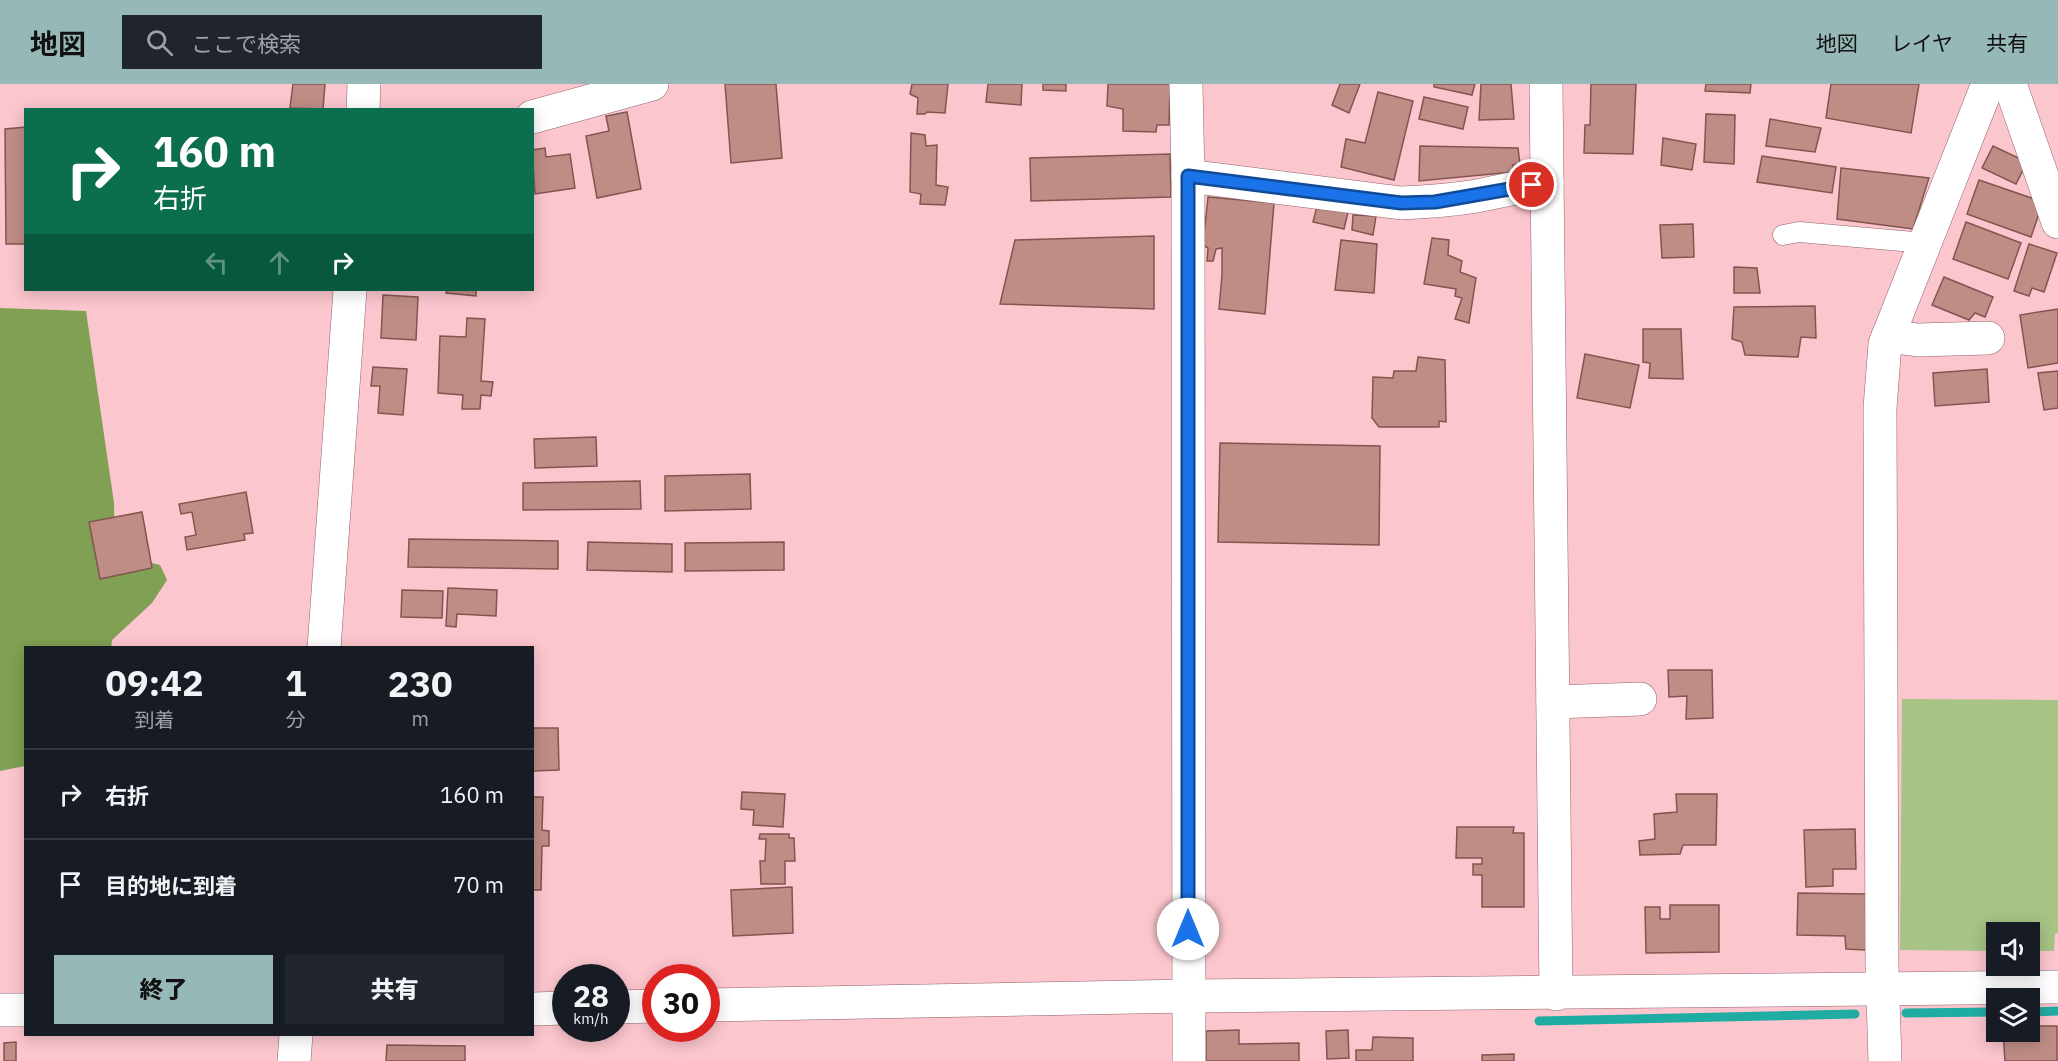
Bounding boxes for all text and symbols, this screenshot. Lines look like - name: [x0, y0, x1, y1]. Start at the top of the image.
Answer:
- search box: [122, 15, 542, 69]
- text: 地図: [30, 25, 86, 62]
- icon: search: [143, 26, 176, 59]
- text: ここで検索: [191, 29, 301, 58]
- text: 地図: [1816, 29, 1858, 57]
- text: レイヤ: [1891, 29, 1953, 57]
- text: 共有: [1986, 29, 2028, 57]
- text: 160 m: [153, 124, 276, 179]
- icon: right: [54, 132, 132, 210]
- pin: [1506, 159, 1557, 210]
- icon: arrive: [1515, 168, 1548, 201]
- text: 右折: [153, 180, 207, 215]
- icon: left: [200, 246, 233, 279]
- icon: ahead: [263, 246, 296, 279]
- icon: right: [326, 246, 359, 279]
- text: 09:42: [105, 659, 204, 706]
- text: 1: [285, 659, 307, 706]
- text: 230: [388, 660, 453, 707]
- text: m: [412, 705, 429, 732]
- text: 到着: [134, 706, 174, 733]
- text: 分: [286, 706, 306, 733]
- icon: right: [54, 778, 87, 811]
- text: 160 m: [440, 780, 504, 809]
- text: 右折: [105, 781, 149, 810]
- icon: arrive: [54, 868, 87, 901]
- text: 70 m: [453, 870, 504, 899]
- text: 目的地に到着: [105, 871, 237, 900]
- position arrow: [1156, 897, 1220, 961]
- map controls: [1986, 922, 2040, 1042]
- button: sound: [1986, 922, 2040, 976]
- button: 終了: [54, 955, 273, 1024]
- button: 共有: [285, 955, 504, 1024]
- speed limit sign: 30: [642, 964, 720, 1042]
- text: 28: [573, 976, 609, 1015]
- button: layers: [1986, 988, 2040, 1042]
- text: km/h: [573, 1009, 609, 1028]

